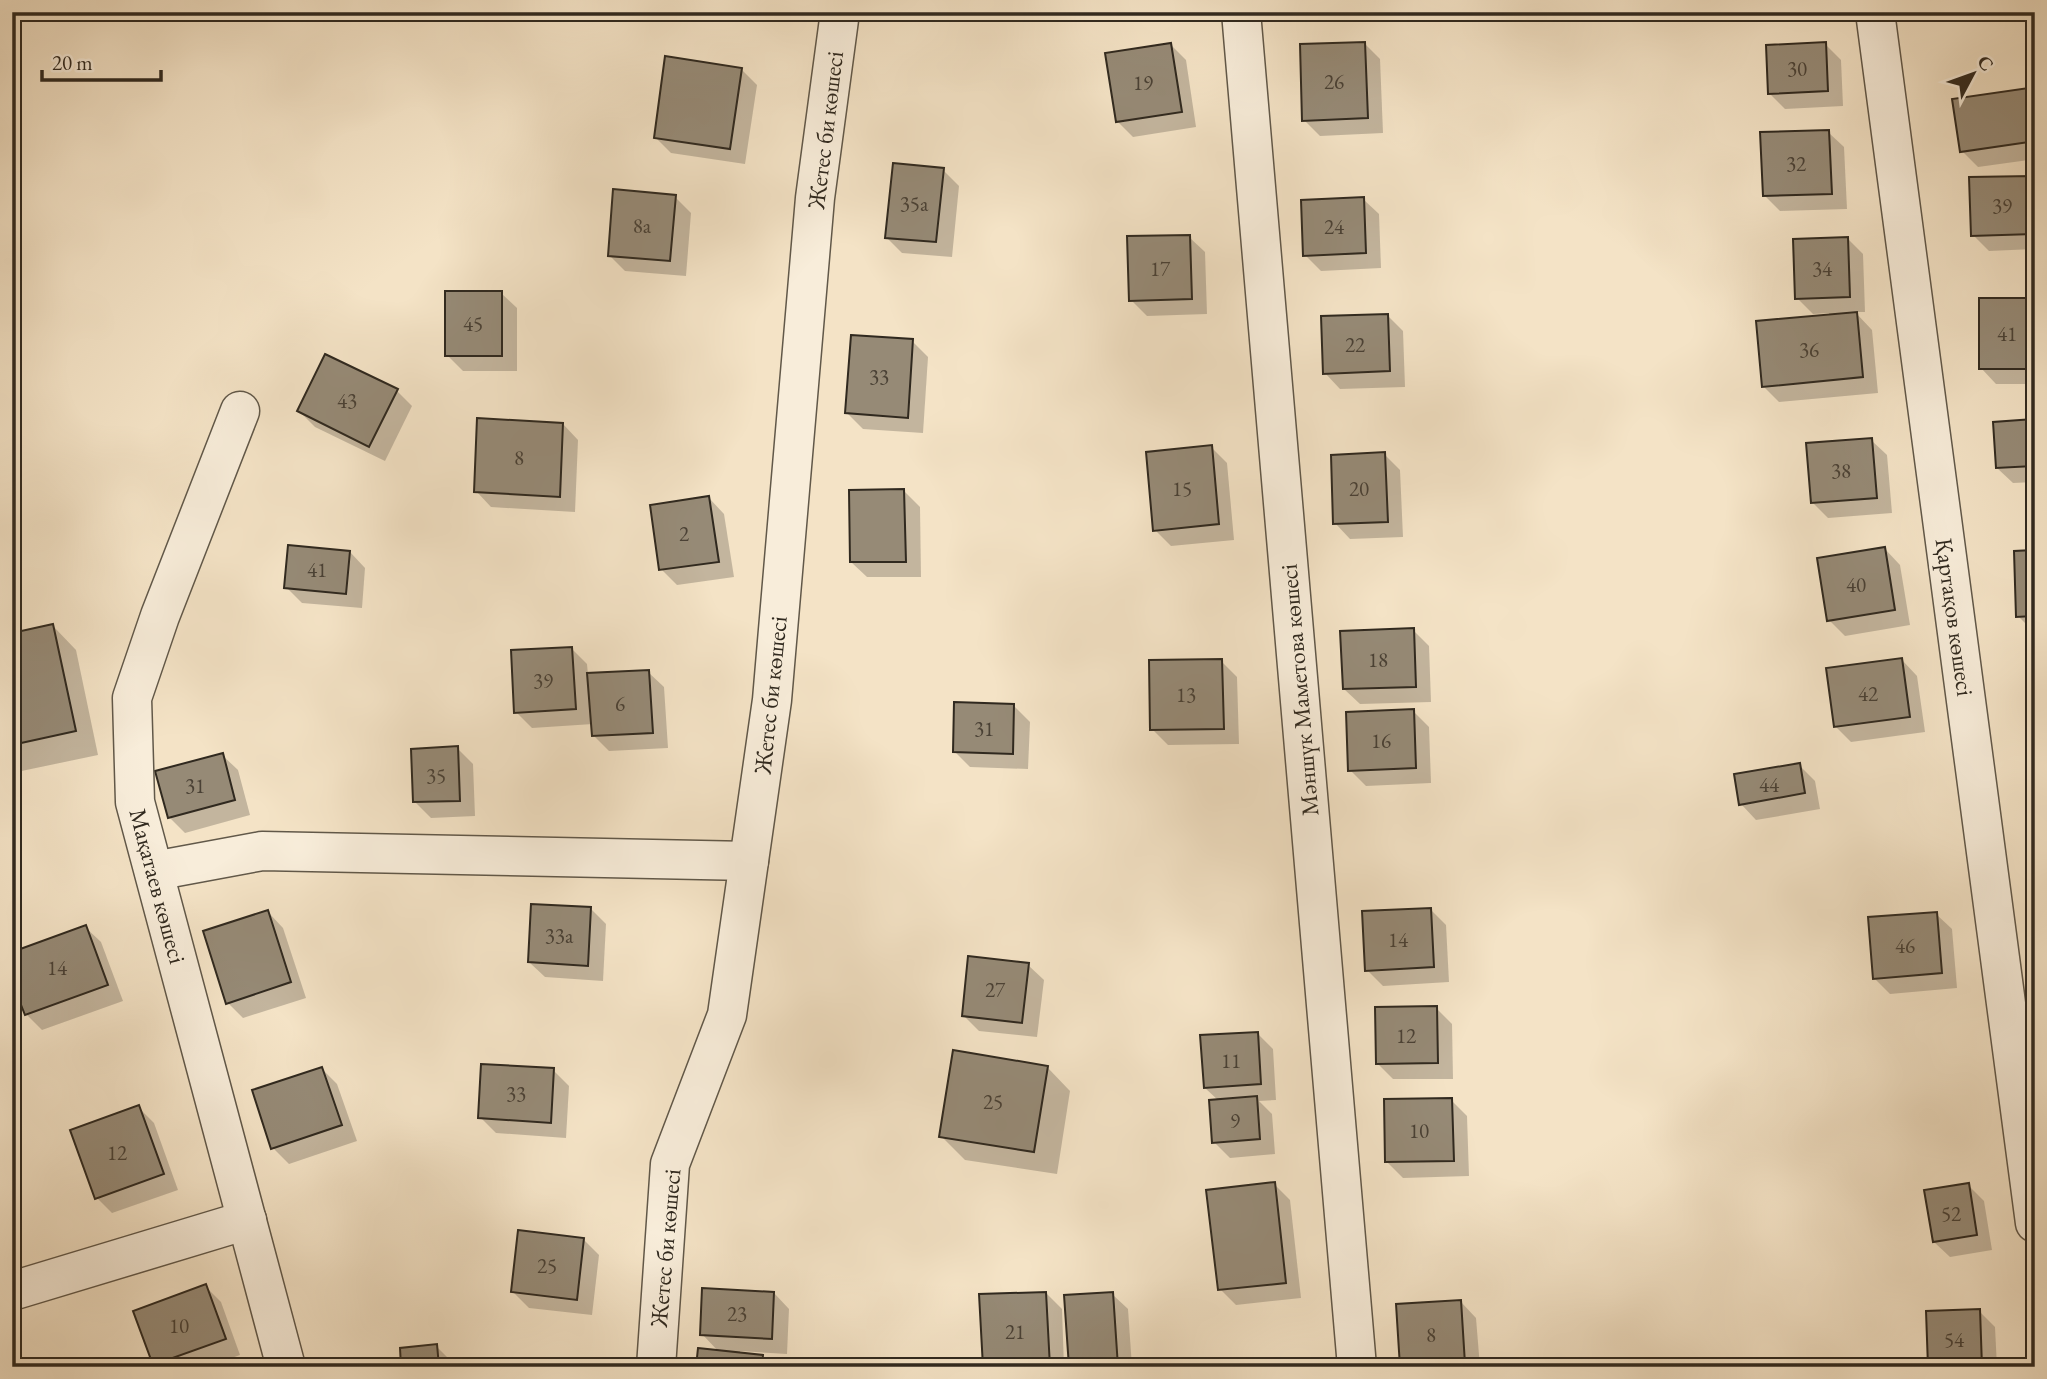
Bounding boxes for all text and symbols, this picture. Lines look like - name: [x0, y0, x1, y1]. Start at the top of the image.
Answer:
- scale bar: [42, 38, 161, 82]
- north arrow: [1938, 38, 2008, 108]
- text: 20 m: [52, 49, 93, 76]
- street label: Жетес би көшесі: [800, 49, 850, 212]
- text: С: [1972, 50, 1999, 76]
- house number: 30: [1787, 55, 1807, 82]
- house number: 26: [1324, 68, 1344, 95]
- house number: 19: [1133, 69, 1153, 96]
- house number: 32: [1786, 150, 1806, 177]
- house number: 35а: [900, 190, 929, 217]
- house number: 39: [1992, 192, 2012, 219]
- house number: 8а: [633, 212, 652, 239]
- house number: 24: [1324, 213, 1345, 240]
- house number: 17: [1150, 255, 1171, 282]
- house number: 34: [1812, 255, 1833, 282]
- house number: 45: [463, 310, 483, 337]
- house number: 41: [1997, 320, 2017, 347]
- house number: 22: [1345, 331, 1365, 358]
- house number: 36: [1799, 336, 1819, 363]
- house number: 33: [869, 363, 889, 390]
- house number: 43: [337, 387, 357, 414]
- house number: 8: [514, 444, 524, 471]
- house number: 38: [1831, 457, 1851, 484]
- house number: 15: [1172, 475, 1192, 502]
- house number: 20: [1349, 475, 1369, 502]
- house number: 2: [679, 520, 689, 547]
- street label: Қартақов көшесі: [1929, 536, 1981, 698]
- house number: 41: [307, 556, 327, 583]
- street label: Мәншүк Маметова көшесі: [1273, 563, 1325, 817]
- house number: 40: [1846, 571, 1866, 598]
- street label: Жетес би көшесі: [746, 614, 794, 777]
- house number: 18: [1368, 646, 1388, 673]
- house number: 39: [533, 667, 553, 694]
- house number: 42: [1858, 680, 1878, 707]
- house number: 13: [1176, 681, 1196, 708]
- house number: 6: [615, 690, 625, 717]
- house number: 31: [974, 715, 994, 742]
- house number: 16: [1371, 727, 1391, 754]
- house number: 35: [426, 762, 446, 789]
- house number: 44: [1759, 771, 1780, 798]
- house number: 31: [185, 772, 205, 799]
- street label: Мақатаев көшесі: [122, 805, 194, 967]
- house number: 33а: [545, 922, 574, 949]
- house number: 14: [1388, 926, 1409, 953]
- house number: 46: [1895, 932, 1915, 959]
- house number: 14: [47, 954, 68, 981]
- house number: 27: [985, 976, 1006, 1003]
- house number: 12: [1396, 1022, 1416, 1049]
- house number: 11: [1221, 1047, 1241, 1074]
- house number: 33: [506, 1080, 526, 1107]
- house number: 25: [983, 1088, 1003, 1115]
- house number: 9: [1230, 1107, 1240, 1134]
- house number: 10: [1409, 1117, 1429, 1144]
- house number: 12: [107, 1139, 127, 1166]
- street label: Жетес би көшесі: [643, 1167, 687, 1330]
- house number: 52: [1941, 1200, 1961, 1227]
- house number: 25: [537, 1252, 557, 1279]
- house number: 23: [727, 1300, 747, 1327]
- house number: 10: [169, 1312, 189, 1339]
- house number: 21: [1005, 1318, 1025, 1345]
- house number: 8: [1426, 1321, 1436, 1348]
- house number: 54: [1944, 1326, 1965, 1353]

